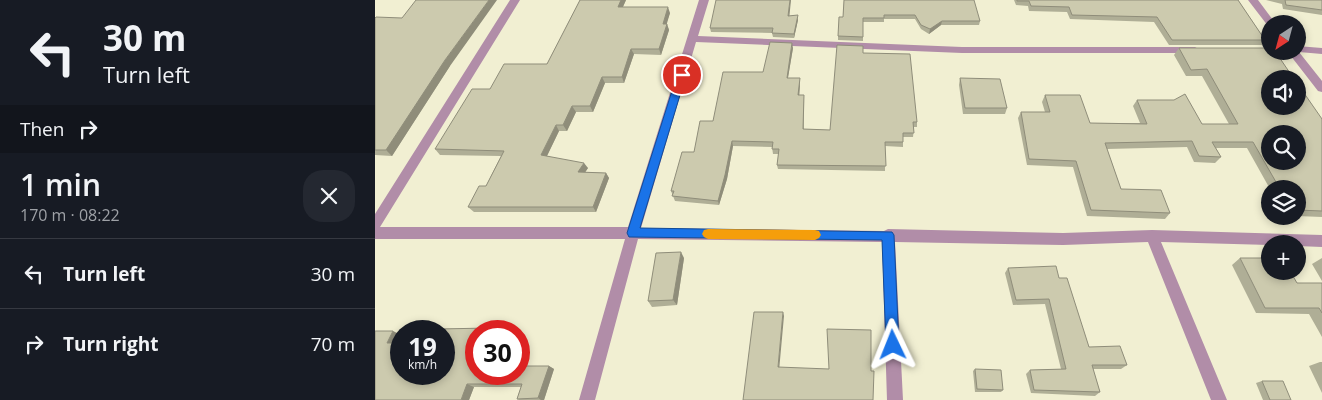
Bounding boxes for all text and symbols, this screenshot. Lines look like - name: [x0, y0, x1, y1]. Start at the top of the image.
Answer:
- text: 30 m: [103, 14, 186, 61]
- north arrow: [1261, 15, 1306, 60]
- map controls: [1261, 15, 1306, 280]
- icon: left: [20, 20, 85, 85]
- pin: [661, 54, 703, 96]
- text: Turn left: [103, 59, 190, 89]
- icon: arrive: [668, 61, 696, 89]
- button: sound: [1261, 70, 1306, 115]
- icon: right: [74, 115, 102, 143]
- text: Then: [20, 116, 64, 142]
- button: search: [1261, 125, 1306, 170]
- text: 1 min: [20, 164, 101, 205]
- button: close: [303, 170, 355, 222]
- button: layers: [1261, 180, 1306, 225]
- text: 170 m · 08:22: [20, 204, 120, 226]
- button: +: [1261, 235, 1306, 280]
- icon: left: [20, 260, 48, 288]
- text: Turn left: [63, 261, 145, 287]
- text: 30 m: [311, 261, 355, 287]
- position arrow: [866, 318, 918, 370]
- speed limit sign: 30: [465, 320, 530, 385]
- text: 19: [408, 329, 437, 363]
- icon: right: [20, 330, 48, 358]
- text: Turn right: [63, 331, 158, 357]
- text: 70 m: [311, 331, 355, 357]
- text: km/h: [408, 356, 437, 373]

